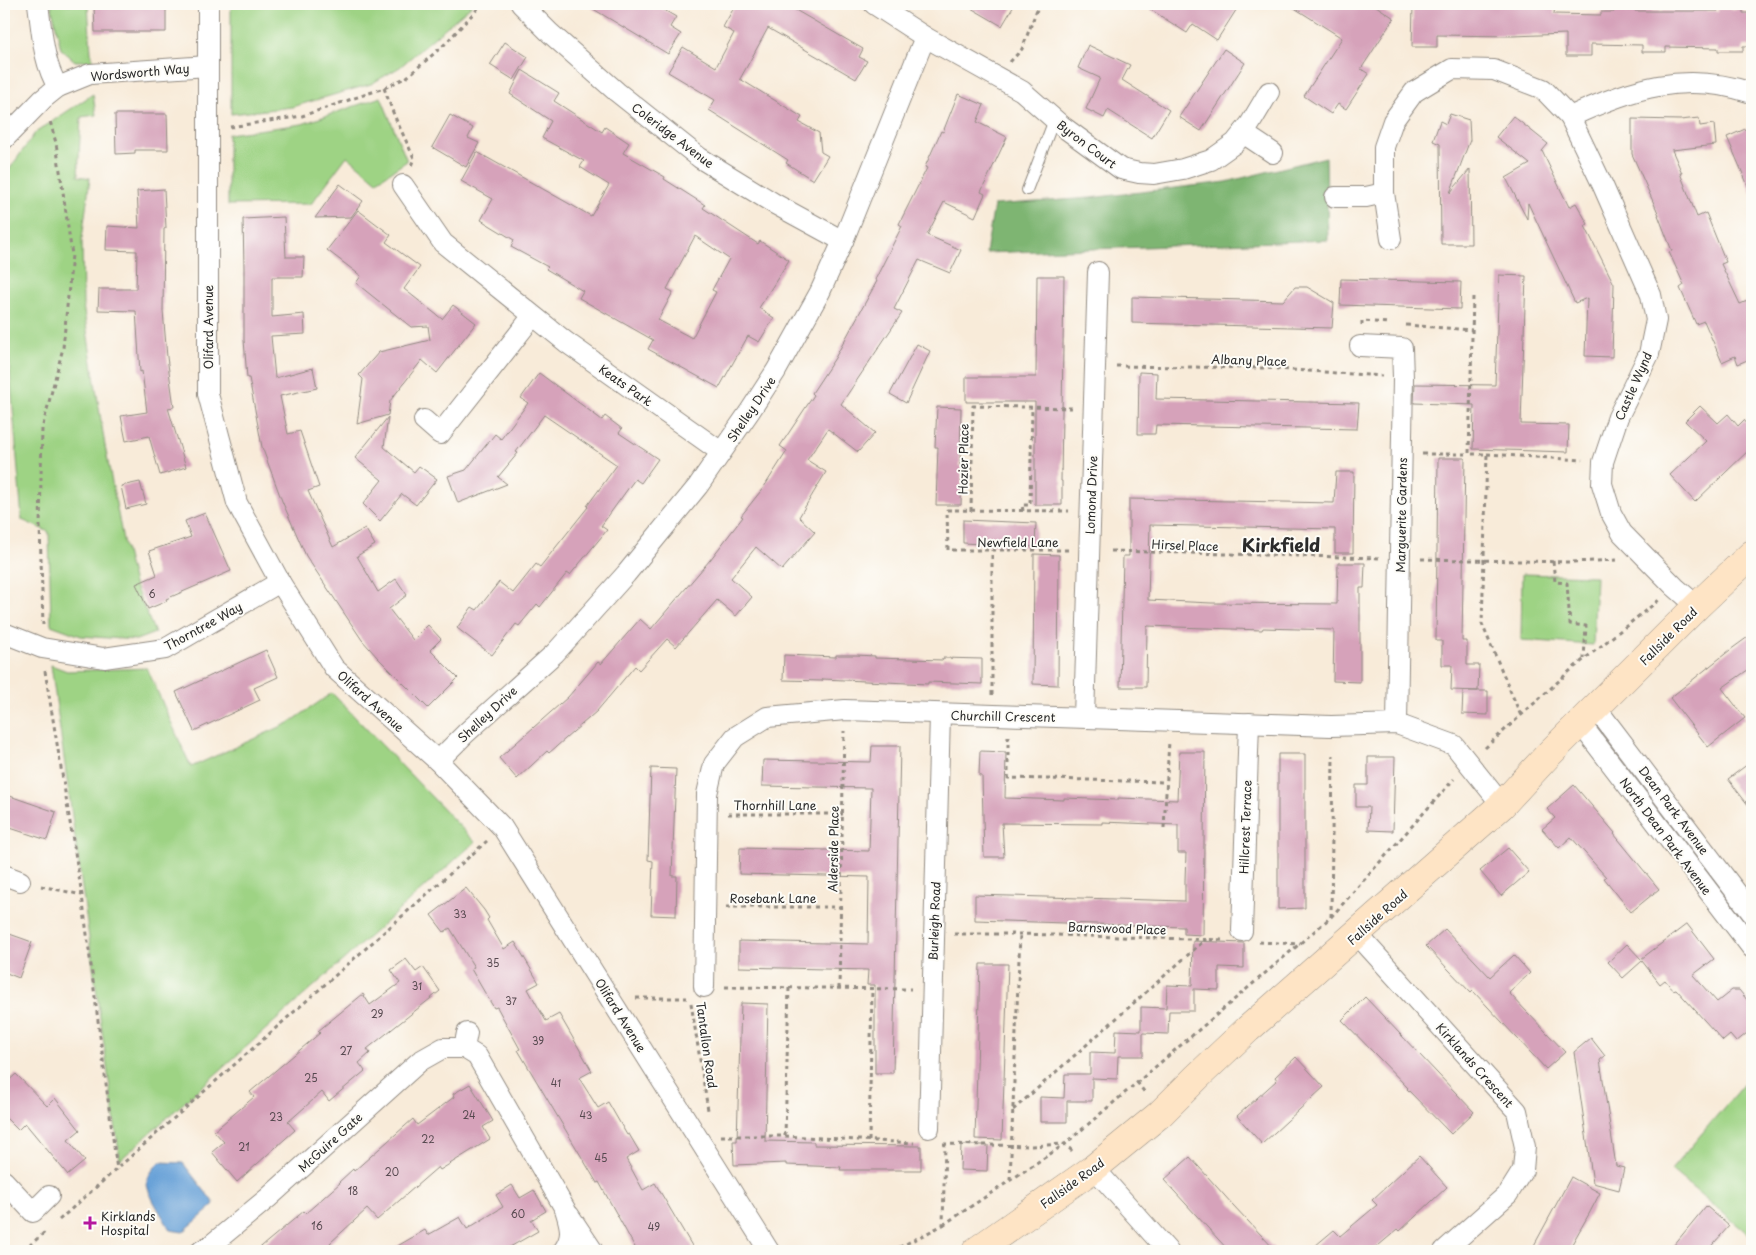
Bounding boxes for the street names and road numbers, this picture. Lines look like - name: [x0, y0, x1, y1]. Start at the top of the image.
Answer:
- street label: Wordsworth Way: [90, 59, 190, 85]
- street label: Coleridge Avenue: [628, 98, 718, 172]
- street label: Byron Court: [1053, 116, 1121, 172]
- street label: Olifard Avenue: [199, 284, 217, 369]
- street label: Castle Wynd: [1610, 349, 1656, 423]
- street label: Albany Place: [1211, 350, 1287, 370]
- street label: Keats Park: [595, 360, 657, 410]
- street label: Shelley Drive: [722, 373, 780, 445]
- street label: Hozier Place: [953, 423, 973, 495]
- street label: Lomond Drive: [1081, 455, 1101, 535]
- street label: Marguerite Gardens: [1391, 457, 1411, 573]
- street label: Newfield Lane: [977, 533, 1059, 551]
- street label: Hirsel Place: [1151, 535, 1219, 555]
- street label: Thorntree Way: [161, 597, 245, 655]
- street label: Fallside Road: [1635, 603, 1701, 669]
- street label: Olifard Avenue: [334, 666, 409, 736]
- street label: Shelley Drive: [453, 682, 521, 746]
- street label: Churchill Crescent: [950, 706, 1056, 726]
- street label: Dean Park Avenue: [1635, 762, 1714, 859]
- street label: North Dean Park Avenue: [1616, 774, 1716, 899]
- street label: Hillcrest Terrace: [1234, 780, 1256, 874]
- street label: Thornhill Lane: [734, 796, 817, 814]
- street label: Alderside Place: [823, 806, 843, 892]
- street label: Burleigh Road: [924, 881, 944, 961]
- street label: Fallside Road: [1343, 885, 1411, 949]
- street label: Rosebank Lane: [730, 889, 817, 907]
- street label: Barnswood Place: [1067, 917, 1167, 939]
- street label: Olifard Avenue: [591, 975, 651, 1056]
- street label: Tantallon Road: [692, 1000, 722, 1090]
- street label: Kirklands Crescent: [1432, 1019, 1518, 1111]
- street label: McGuire Gate: [294, 1108, 366, 1176]
- street label: Fallside Road: [1036, 1153, 1108, 1212]

